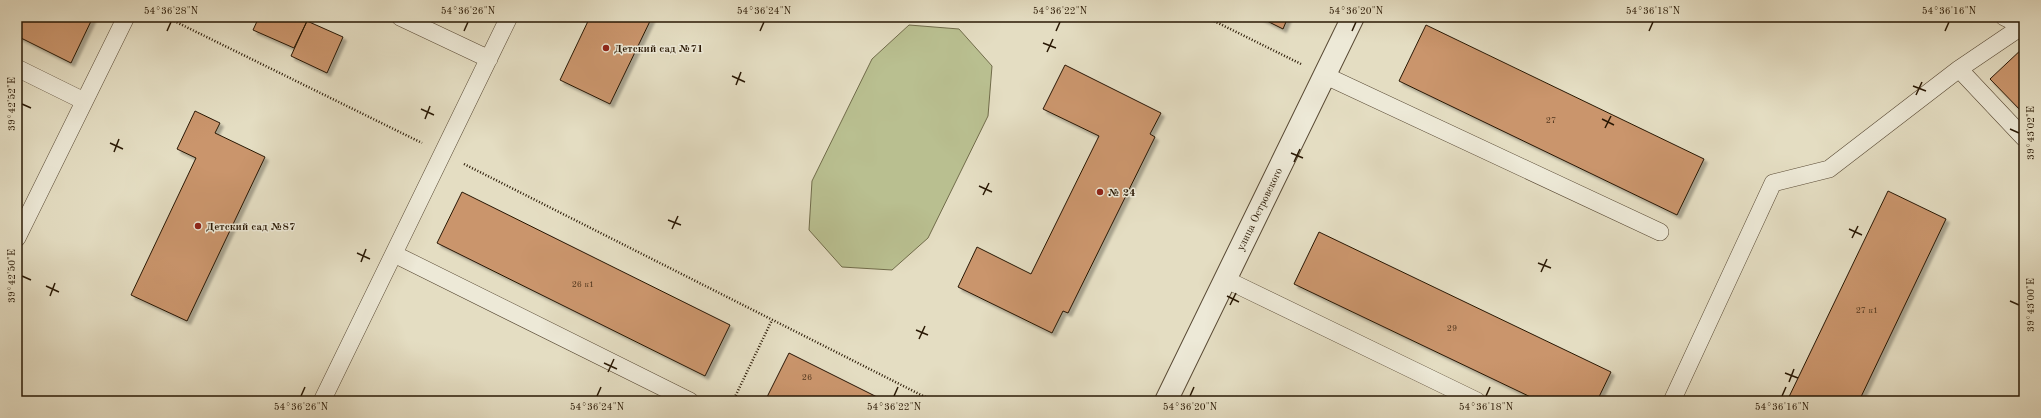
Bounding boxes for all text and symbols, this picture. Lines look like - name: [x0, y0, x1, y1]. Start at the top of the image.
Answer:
- text: 54°36'28"N: [144, 6, 199, 16]
- text: 54°36'26"N: [441, 6, 496, 16]
- text: 54°36'24"N: [737, 6, 792, 16]
- text: 54°36'22"N: [1033, 6, 1088, 16]
- text: 54°36'20"N: [1329, 6, 1384, 16]
- text: 54°36'18"N: [1626, 6, 1681, 16]
- text: 54°36'16"N: [1922, 6, 1977, 16]
- marker: Детский сад №71: [601, 43, 611, 53]
- place label: Детский сад №71: [614, 44, 703, 55]
- text: 39°42'52"E: [7, 77, 17, 131]
- text: 39°43'02"E: [2026, 106, 2036, 160]
- house number: 27: [1546, 116, 1556, 125]
- street label: улица Островского: [1236, 166, 1285, 253]
- marker: № 24: [1095, 187, 1105, 197]
- place label: № 24: [1108, 188, 1136, 199]
- marker: Детский сад №87: [193, 221, 203, 231]
- place label: Детский сад №87: [206, 222, 295, 233]
- text: 39°42'50"E: [7, 249, 17, 303]
- text: 39°43'00"E: [2026, 278, 2036, 332]
- house number: 26 к1: [572, 280, 594, 289]
- house number: 27 к1: [1856, 306, 1878, 315]
- house number: 29: [1447, 324, 1457, 333]
- house number: 26: [802, 373, 812, 382]
- text: 54°36'26"N: [274, 402, 329, 412]
- text: 54°36'24"N: [570, 402, 625, 412]
- text: 54°36'22"N: [867, 402, 922, 412]
- text: 54°36'20"N: [1163, 402, 1218, 412]
- text: 54°36'18"N: [1459, 402, 1514, 412]
- text: 54°36'16"N: [1755, 402, 1810, 412]

